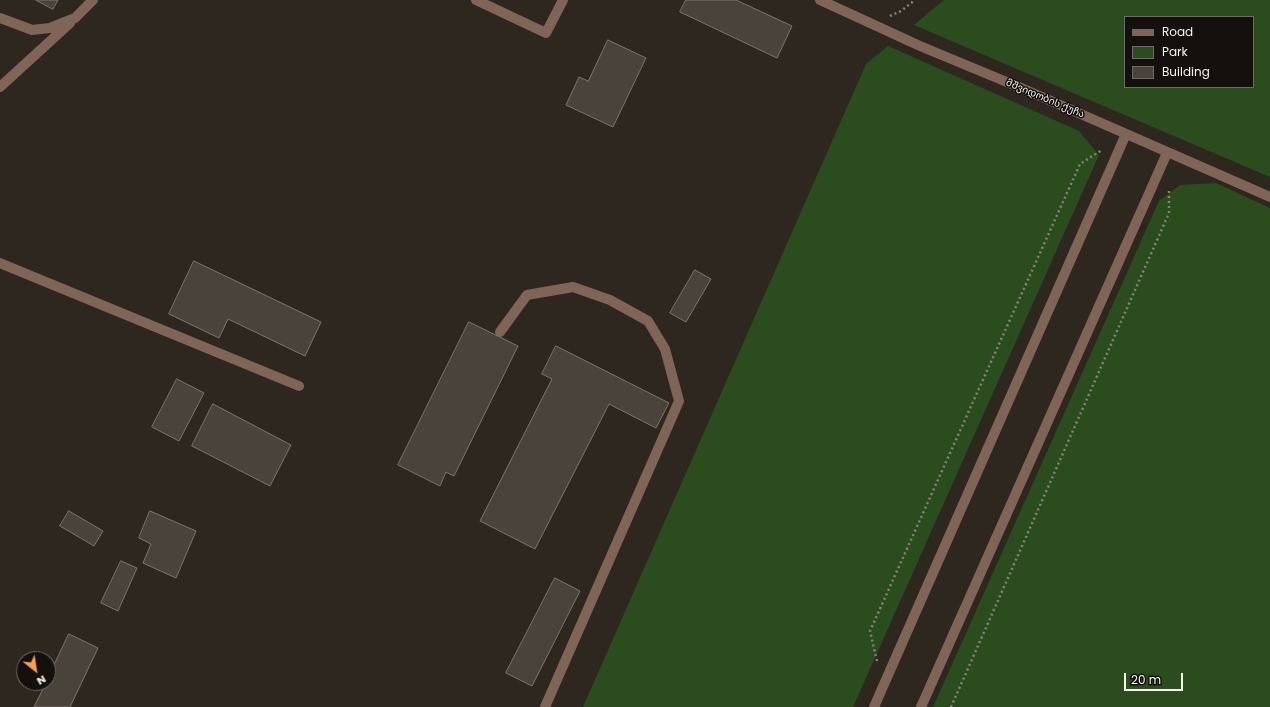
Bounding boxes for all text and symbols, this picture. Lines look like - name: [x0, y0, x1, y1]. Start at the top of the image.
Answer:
- legend: [1124, 16, 1254, 88]
- text: Road: [1162, 23, 1193, 40]
- text: Park: [1162, 43, 1188, 60]
- text: Building: [1162, 63, 1210, 80]
- street label: მშვიდობის ქუჩა: [1004, 77, 1086, 121]
- north arrow: [16, 651, 56, 691]
- scale bar: [1126, 665, 1185, 691]
- text: 20 m: [1131, 671, 1161, 688]
- text: N: [34, 672, 49, 690]

